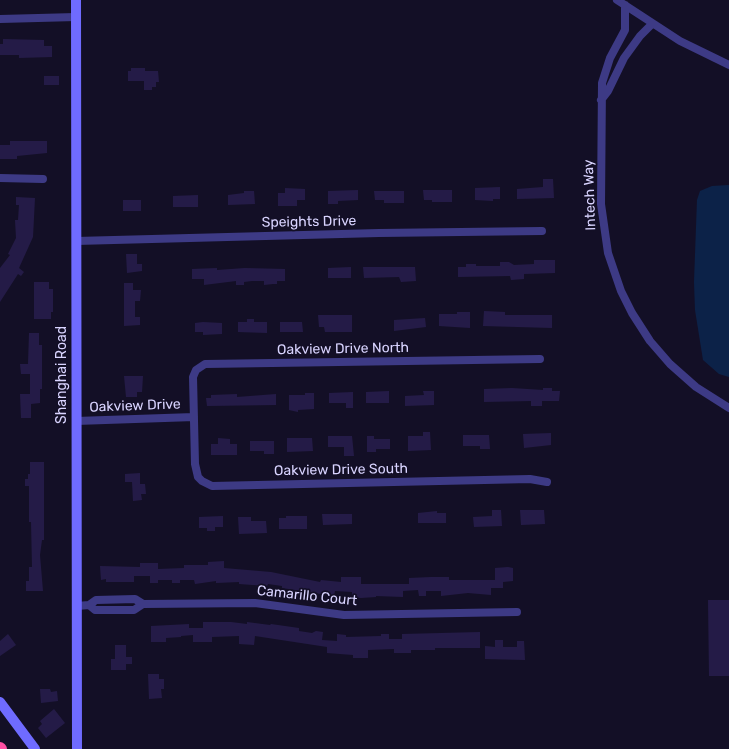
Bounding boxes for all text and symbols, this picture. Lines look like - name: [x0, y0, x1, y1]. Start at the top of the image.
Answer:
- street label: Intech Way: [580, 159, 600, 231]
- street label: Speights Drive: [261, 213, 357, 231]
- street label: Shanghai Road: [54, 326, 70, 424]
- street label: Oakview Drive North: [277, 339, 409, 359]
- street label: Oakview Drive: [89, 396, 181, 416]
- street label: Oakview Drive South: [274, 460, 408, 480]
- street label: Camarillo Court: [256, 582, 358, 610]

